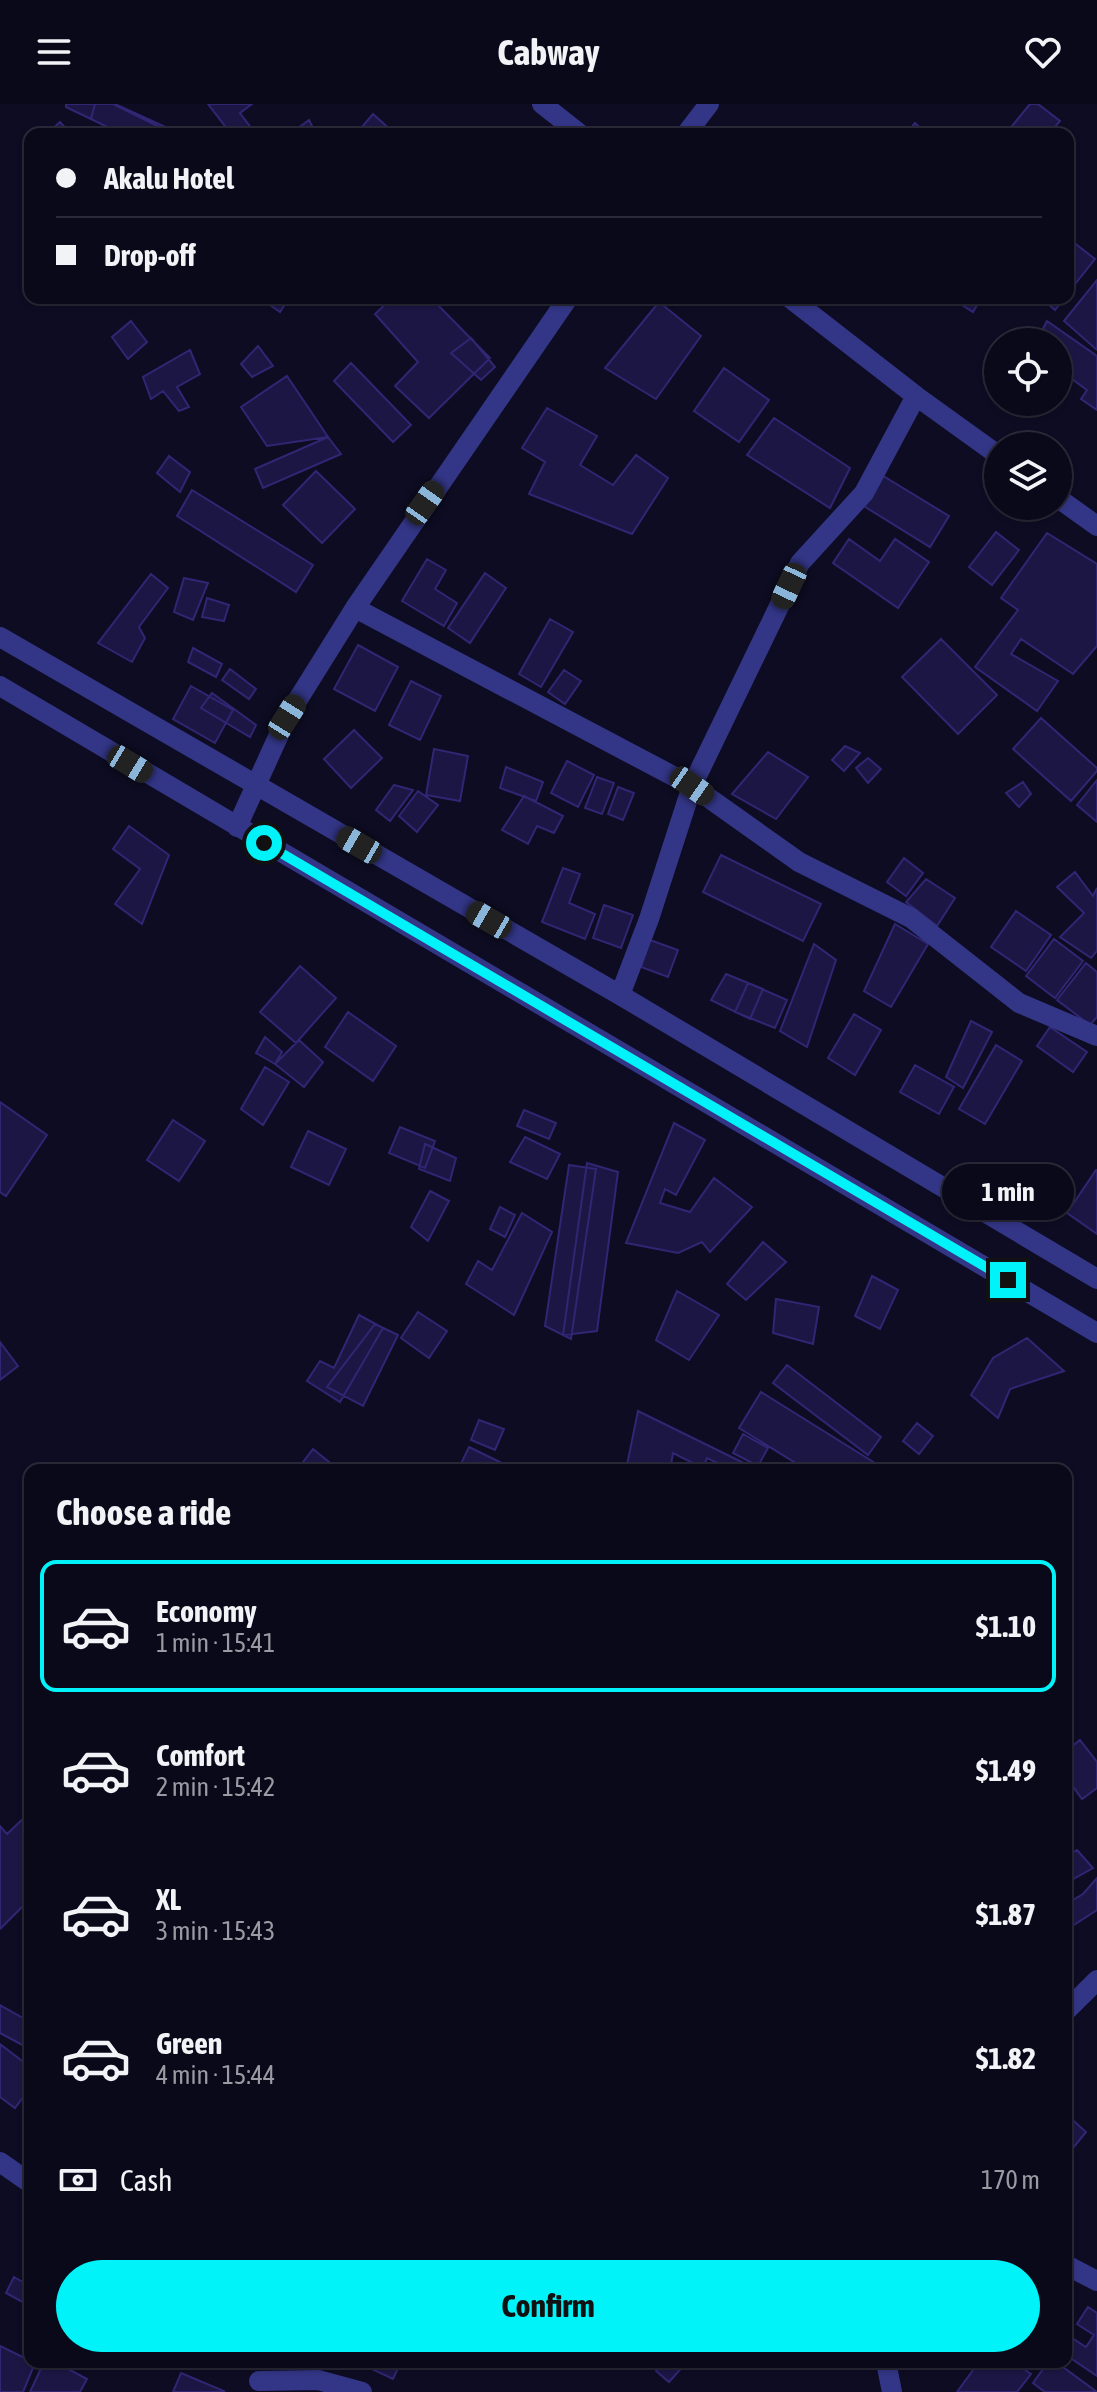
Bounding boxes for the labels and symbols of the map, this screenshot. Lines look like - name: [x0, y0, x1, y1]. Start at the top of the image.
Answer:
- car: [401, 476, 449, 530]
- car: [768, 559, 810, 613]
- car: [264, 690, 310, 744]
- car: [103, 741, 157, 787]
- car: [665, 762, 719, 810]
- car: [332, 823, 386, 867]
- route start: [246, 825, 282, 861]
- car: [462, 898, 516, 942]
- callout: 1 min: [942, 1164, 1074, 1220]
- route end: [990, 1262, 1026, 1298]

